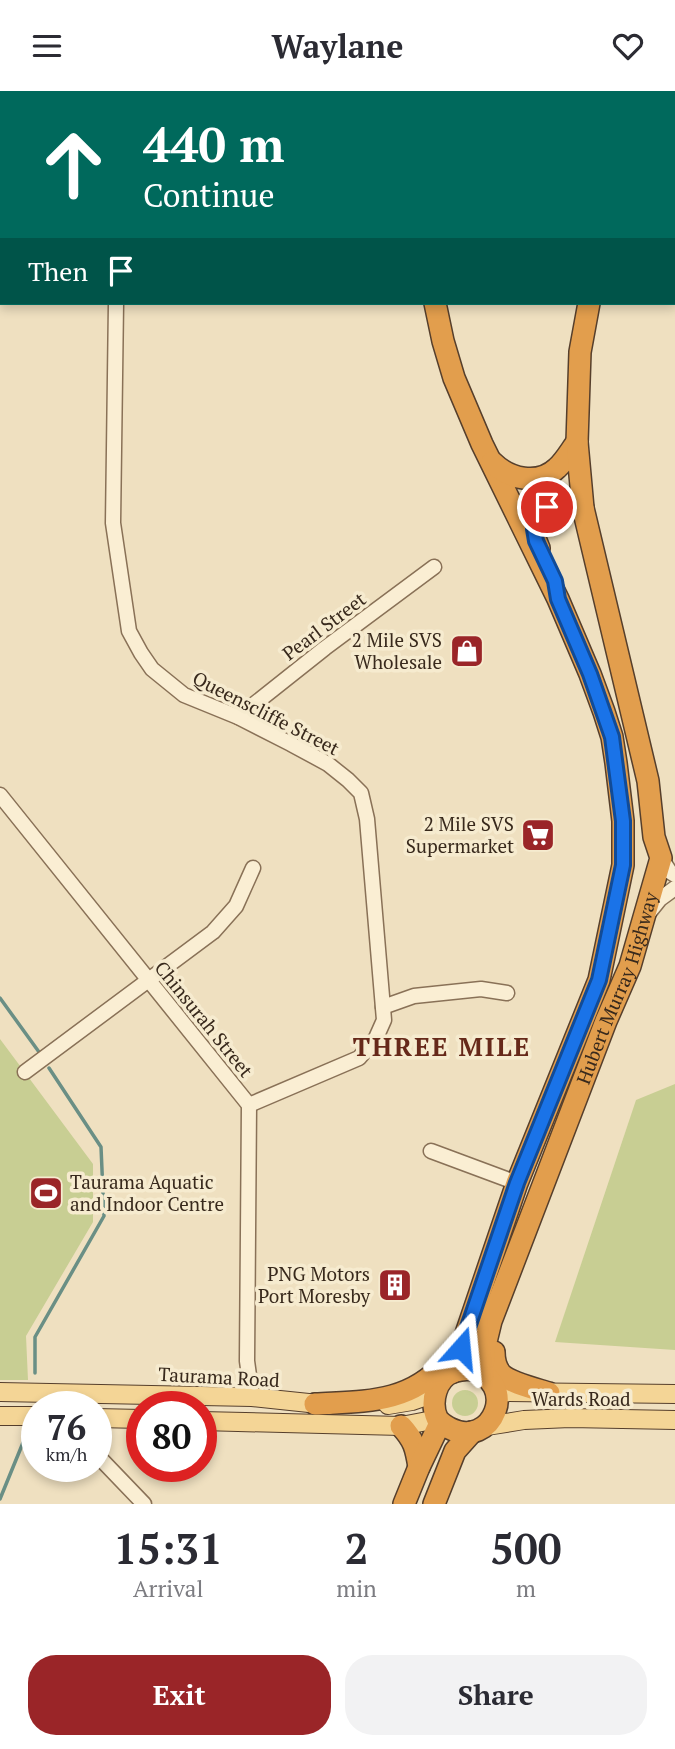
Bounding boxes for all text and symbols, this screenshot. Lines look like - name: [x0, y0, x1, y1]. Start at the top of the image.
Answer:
- text: Waylane: [272, 25, 403, 67]
- icon: menu: [28, 27, 66, 65]
- icon: heart: [609, 27, 647, 65]
- text: 440 m: [143, 111, 285, 176]
- icon: ahead: [28, 119, 119, 210]
- text: Continue: [143, 174, 275, 216]
- icon: arrive: [102, 252, 140, 290]
- text: Then: [28, 254, 88, 288]
- pin: [517, 477, 577, 537]
- icon: arrive: [528, 488, 566, 526]
- street label: Pearl Street: [277, 586, 370, 665]
- place label: 2 Mile SVS Wholesale: [352, 627, 442, 674]
- shop icon: 2 Mile SVS Wholesale: [448, 632, 486, 670]
- street label: Queenscliffe Street: [189, 665, 344, 760]
- place label: 2 Mile SVS Supermarket: [406, 811, 514, 858]
- supermarket icon: 2 Mile SVS Supermarket: [519, 816, 557, 854]
- street label: Hubert Murray Highway: [570, 889, 663, 1088]
- street label: Chinsurah Street: [150, 955, 259, 1082]
- district label: THREE MILE: [353, 1029, 531, 1063]
- place label: Taurama Aquatic and Indoor Centre: [70, 1169, 224, 1216]
- sports icon: Taurama Aquatic and Indoor Centre: [27, 1174, 65, 1212]
- place label: PNG Motors Port Moresby: [258, 1261, 370, 1308]
- building icon: PNG Motors Port Moresby: [376, 1266, 414, 1304]
- position arrow: [424, 1311, 498, 1385]
- street label: Taurama Road: [158, 1361, 281, 1392]
- street label: Wards Road: [531, 1386, 631, 1411]
- speed limit sign: 80: [126, 1391, 217, 1482]
- text: 76: [47, 1404, 86, 1450]
- text: km/h: [46, 1442, 87, 1466]
- text: 15:31: [114, 1520, 223, 1576]
- text: 2: [345, 1520, 368, 1576]
- text: 500: [490, 1520, 561, 1576]
- text: Arrival: [133, 1573, 203, 1604]
- text: min: [336, 1573, 377, 1604]
- text: m: [516, 1573, 536, 1604]
- button: Exit: [28, 1655, 331, 1735]
- button: Share: [345, 1655, 647, 1735]

